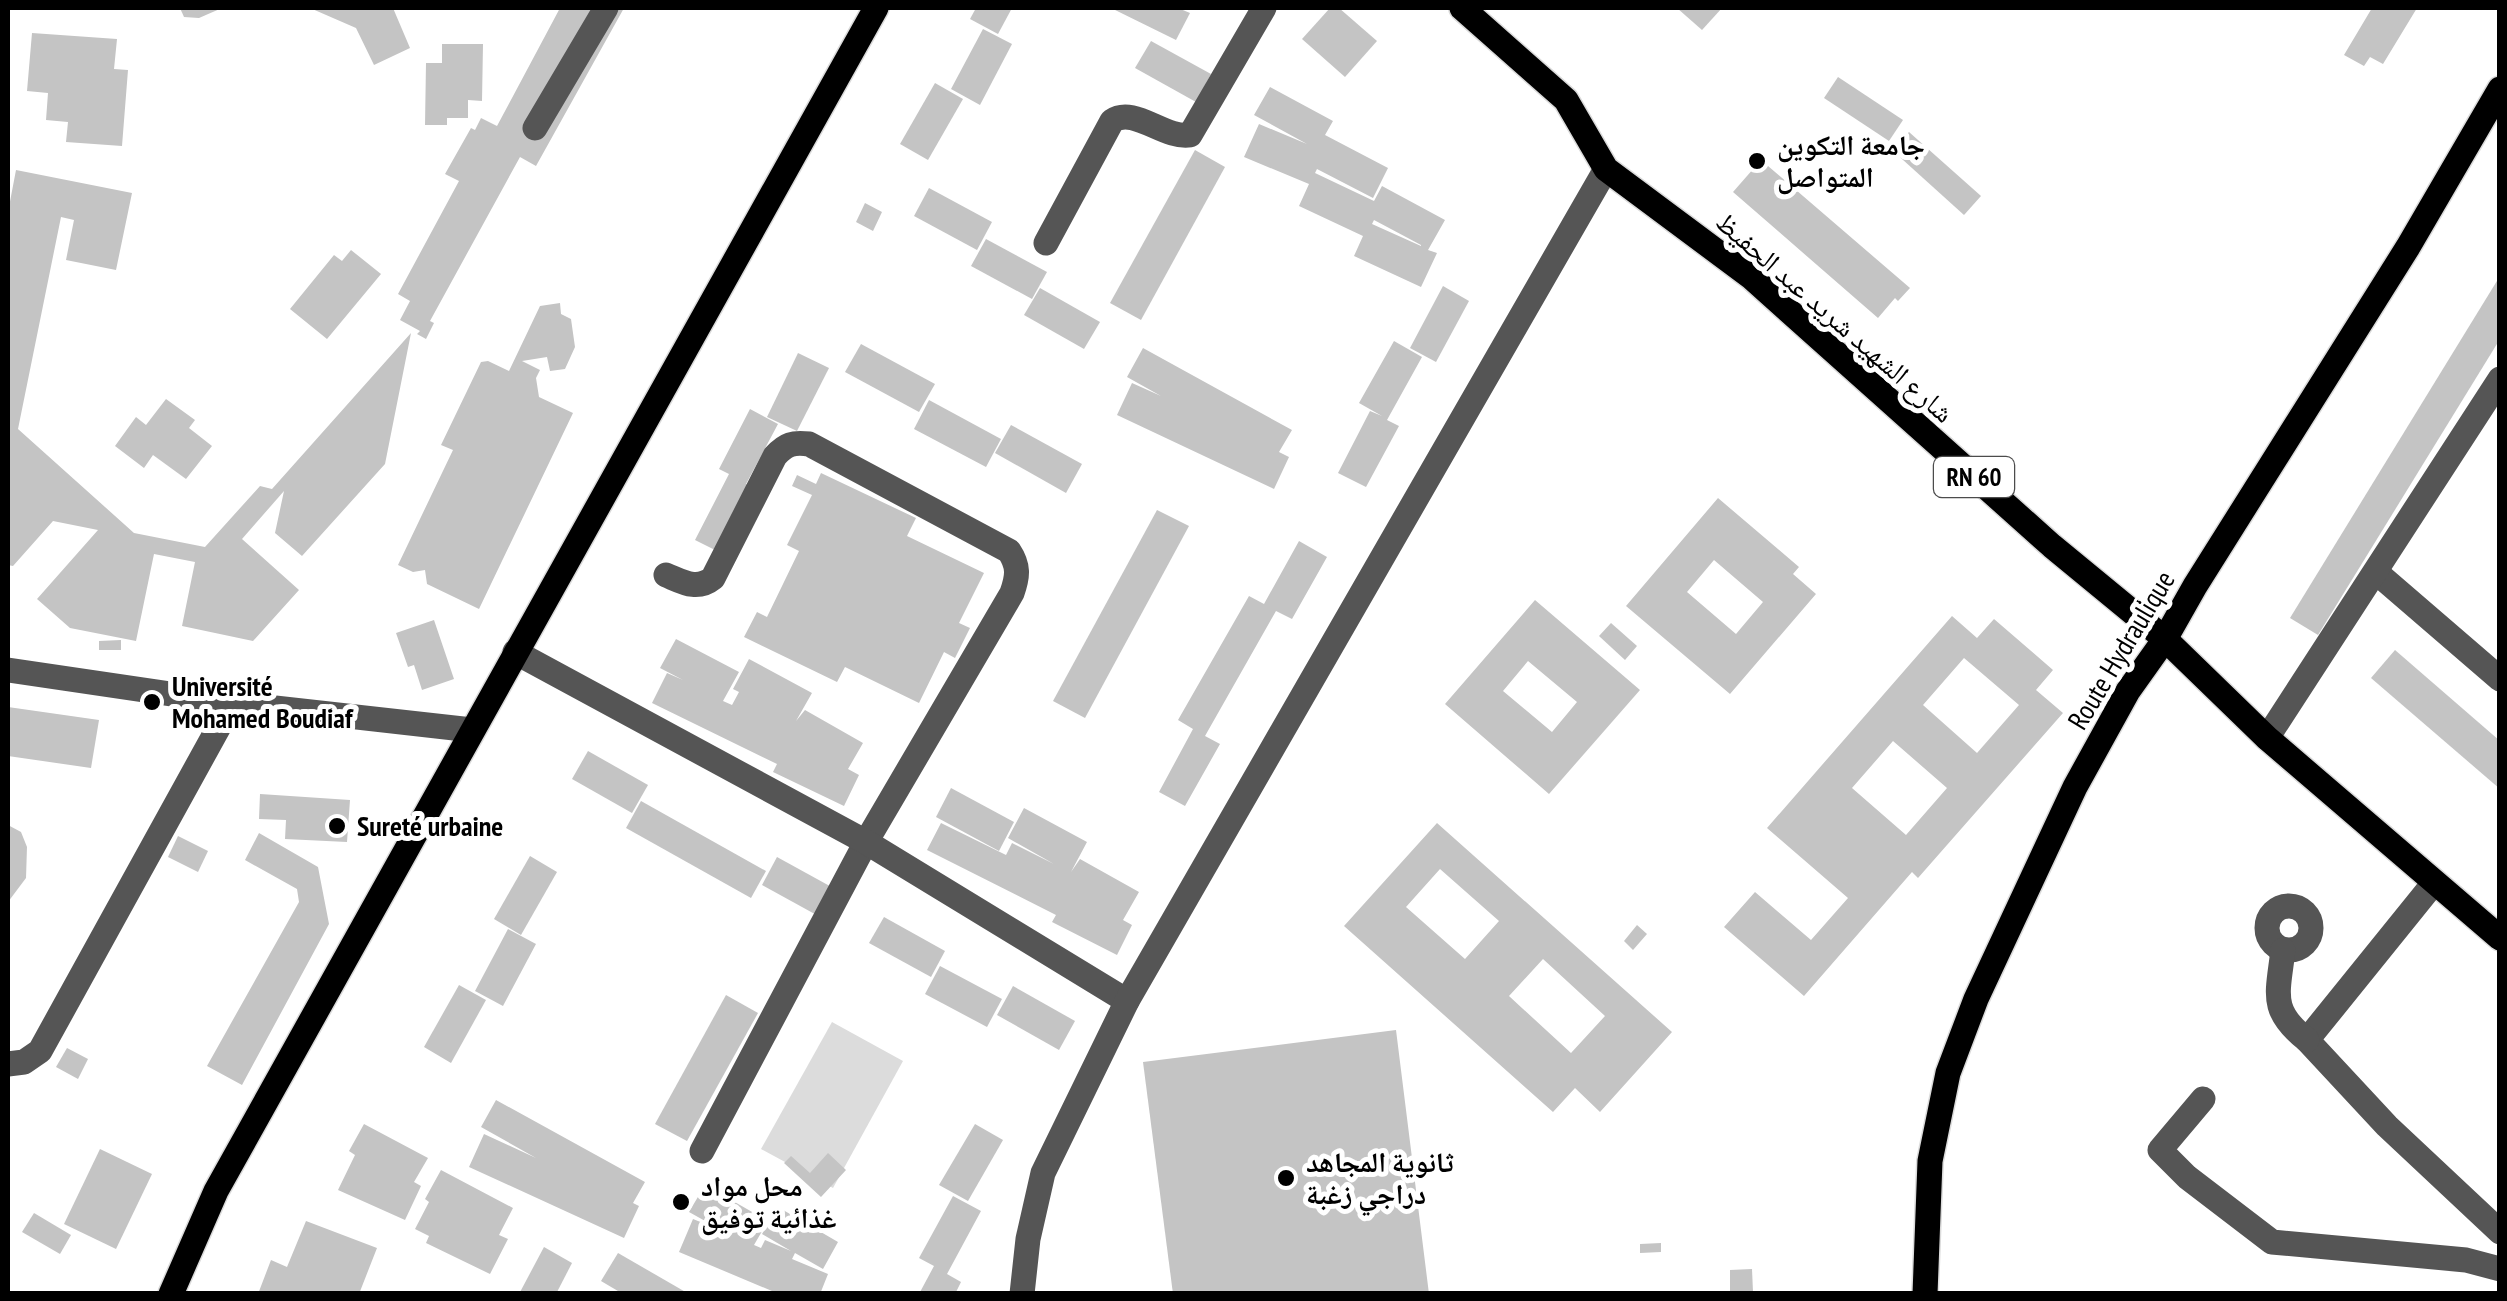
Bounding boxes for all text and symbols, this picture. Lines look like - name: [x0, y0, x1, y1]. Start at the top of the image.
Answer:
- place label: جامعة التكوين المتواصل: [1777, 126, 1925, 195]
- marker: جامعة التكوين المتواصل: [1746, 150, 1768, 172]
- street label: شارع الشهيد شريد عبد الحفيظ: [1708, 203, 1962, 430]
- road number: RN 60: [1934, 457, 2014, 497]
- street label: Route Hydraulique: [2059, 564, 2182, 736]
- place label: Université Mohamed Boudiaf: [172, 667, 354, 736]
- marker: Université Mohamed Boudiaf: [141, 691, 163, 713]
- place label: Sureté urbaine: [357, 807, 503, 844]
- marker: Sureté urbaine: [326, 815, 348, 837]
- place label: ثانوية المجاهد دراجي زغبة: [1306, 1143, 1454, 1217]
- place label: محل مواد غذائية توفيق: [701, 1167, 837, 1236]
- marker: ثانوية المجاهد دراجي زغبة: [1275, 1167, 1297, 1189]
- marker: محل مواد غذائية توفيق: [670, 1191, 692, 1213]

